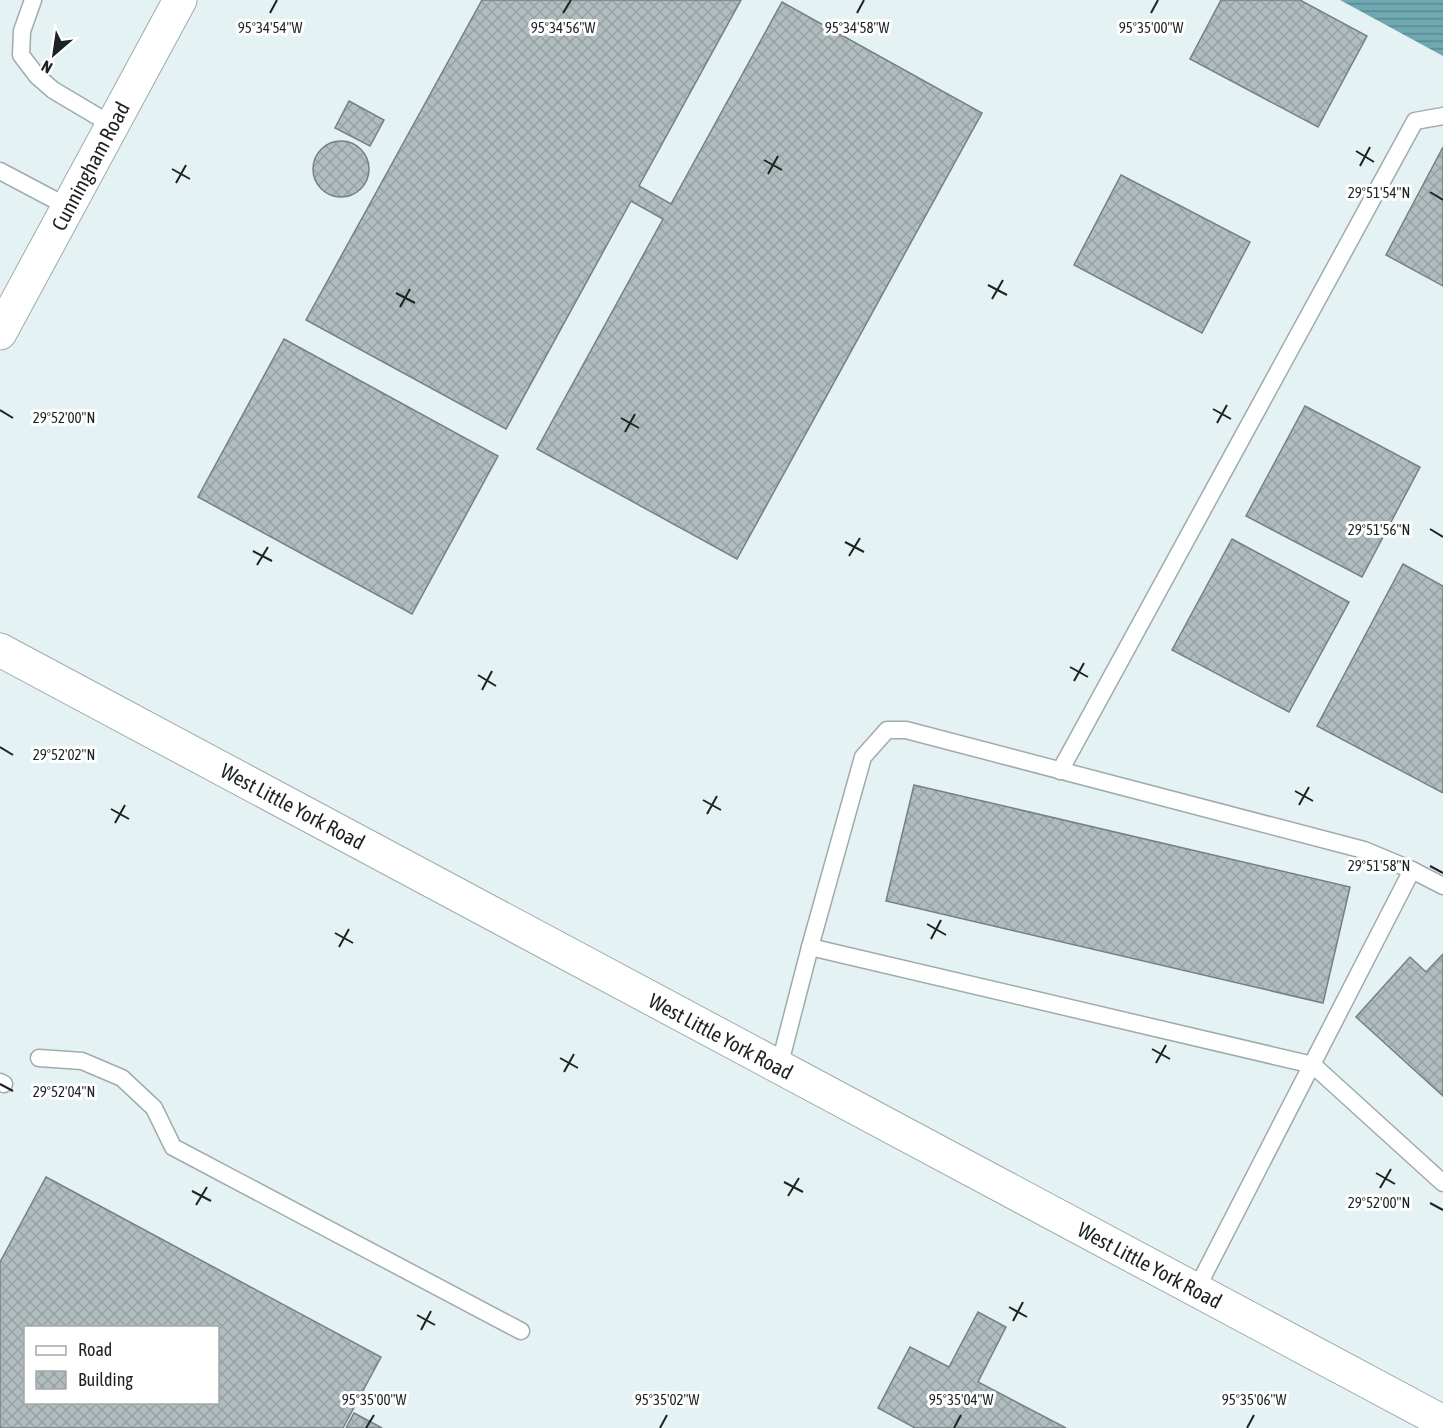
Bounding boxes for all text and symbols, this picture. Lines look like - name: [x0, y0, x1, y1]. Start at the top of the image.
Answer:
- text: 95°34'54"W: [238, 19, 302, 36]
- text: 95°34'56"W: [531, 19, 595, 36]
- text: 95°34'58"W: [825, 19, 889, 36]
- text: 95°35'00"W: [1119, 19, 1183, 36]
- north arrow: [24, 24, 84, 84]
- text: N: [38, 57, 55, 77]
- street label: Cunningham Road: [46, 98, 134, 234]
- text: 29°51'54"N: [1348, 184, 1410, 201]
- text: 29°52'00"N: [33, 409, 95, 426]
- text: 29°51'56"N: [1348, 521, 1410, 538]
- text: 29°52'02"N: [33, 746, 95, 763]
- street label: West Little York Road: [217, 758, 369, 854]
- text: 29°51'58"N: [1348, 857, 1410, 874]
- street label: West Little York Road: [645, 988, 797, 1084]
- text: 29°52'04"N: [33, 1083, 95, 1100]
- text: 29°52'00"N: [1348, 1194, 1410, 1211]
- street label: West Little York Road: [1074, 1217, 1226, 1313]
- legend: [24, 1326, 219, 1404]
- text: Road: [78, 1339, 112, 1360]
- text: Building: [78, 1369, 133, 1390]
- text: 95°35'00"W: [342, 1391, 406, 1408]
- text: 95°35'02"W: [635, 1391, 699, 1408]
- text: 95°35'04"W: [929, 1391, 993, 1408]
- text: 95°35'06"W: [1222, 1391, 1286, 1408]

